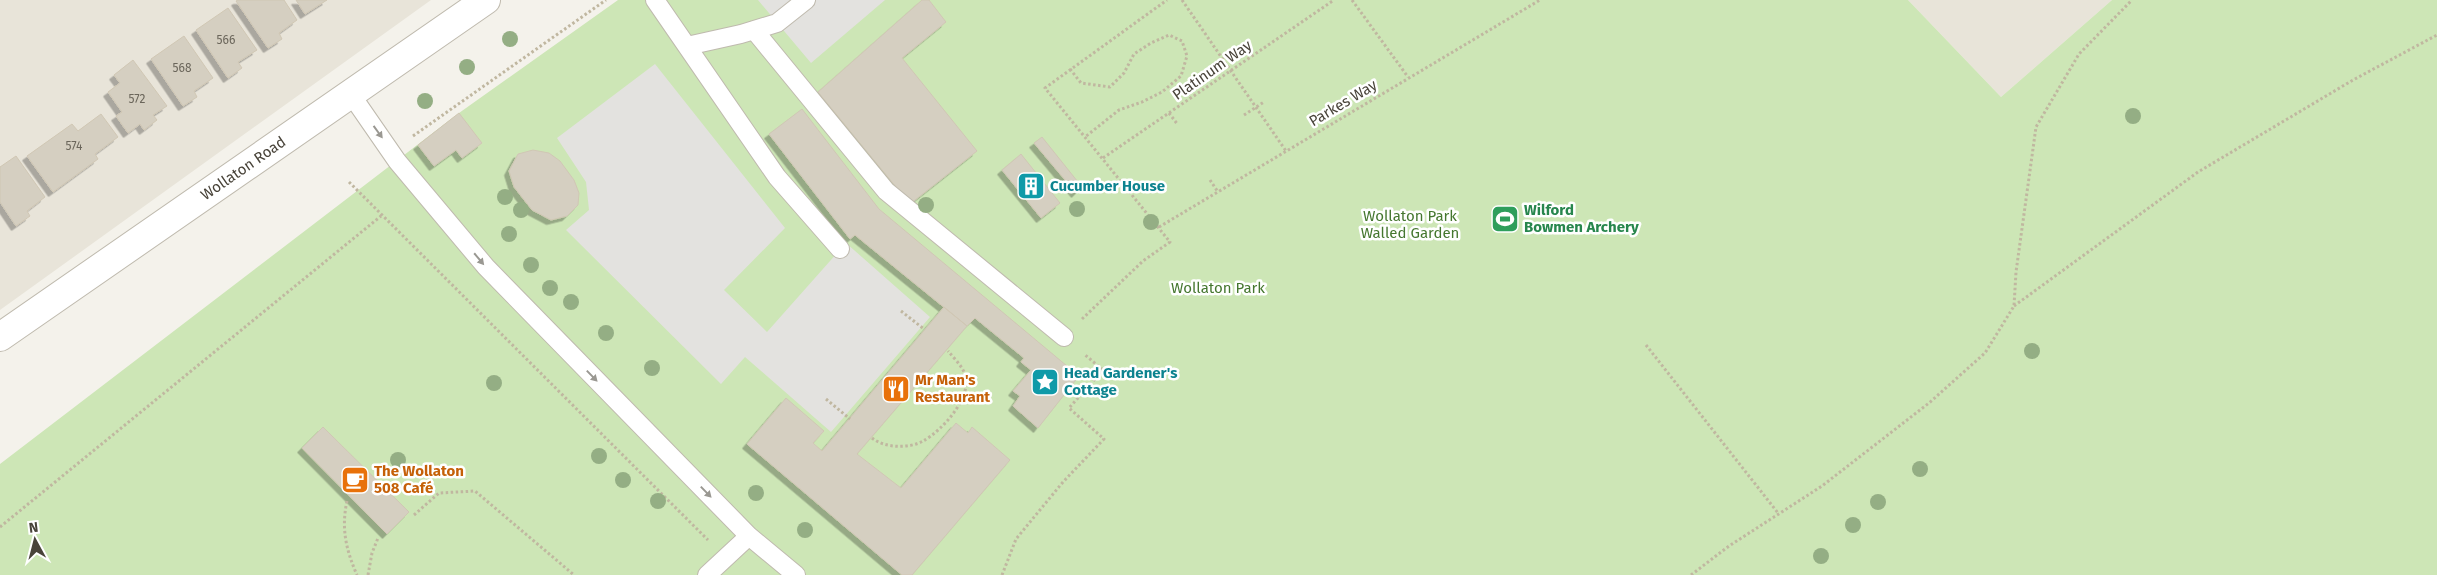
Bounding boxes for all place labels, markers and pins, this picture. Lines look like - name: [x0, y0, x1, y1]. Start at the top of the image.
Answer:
- building icon: Cucumber House: [1016, 171, 1046, 201]
- place label: Cucumber House: [1050, 177, 1165, 195]
- place label: Wilford Bowmen Archery: [1524, 201, 1639, 236]
- sports icon: Wilford Bowmen Archery: [1490, 204, 1520, 234]
- place label: Head Gardener's Cottage: [1064, 364, 1177, 399]
- place icon: Head Gardener's Cottage: [1030, 367, 1060, 397]
- place label: Mr Man's Restaurant: [915, 371, 990, 406]
- restaurant icon: Mr Man's Restaurant: [881, 374, 911, 404]
- place label: The Wollaton 508 Café: [374, 462, 464, 497]
- cafe icon: The Wollaton 508 Café: [340, 465, 370, 495]

